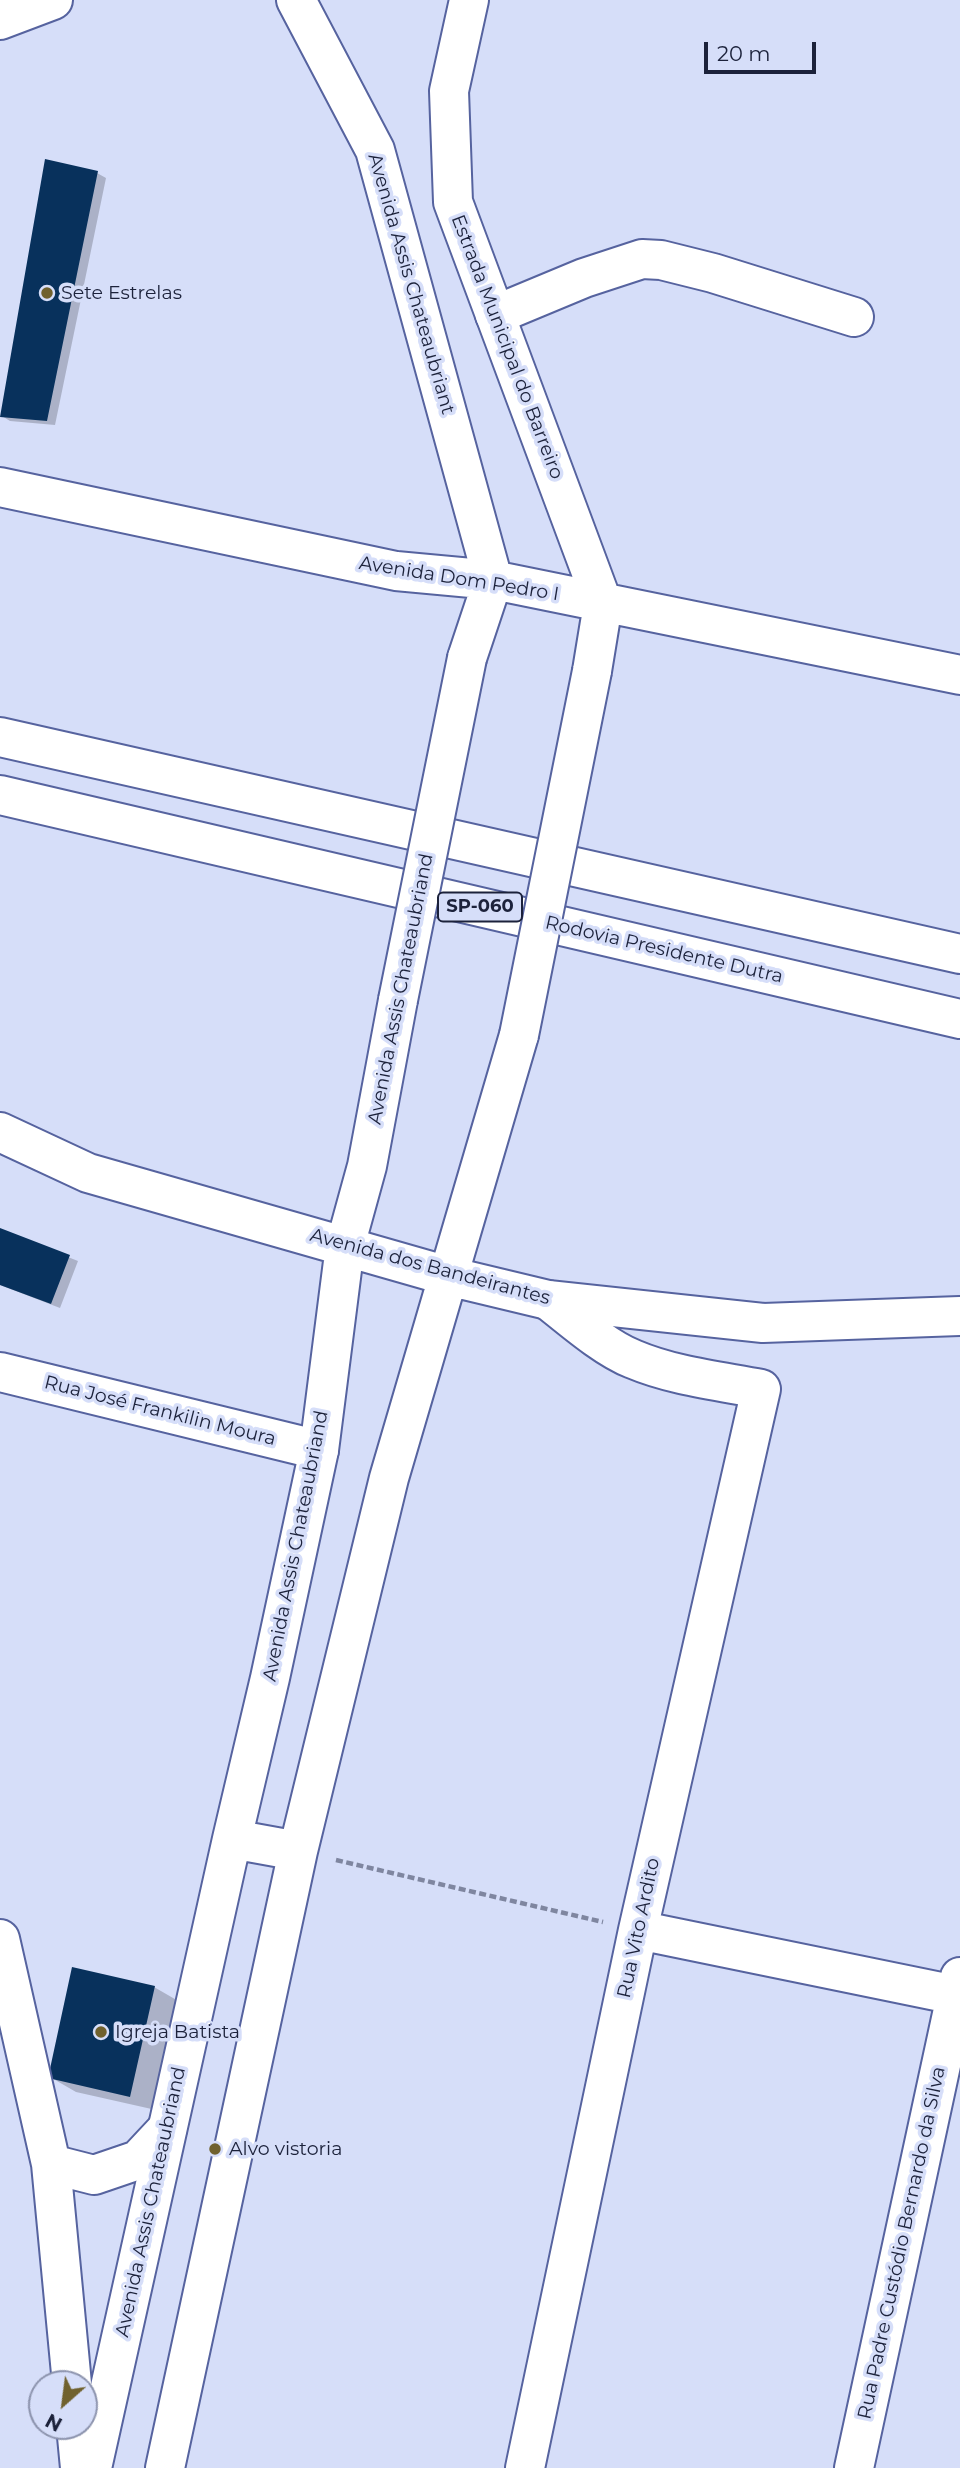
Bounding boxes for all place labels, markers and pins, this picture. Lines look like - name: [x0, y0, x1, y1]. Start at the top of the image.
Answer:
- place label: Sete Estrelas: [61, 282, 182, 304]
- marker: Sete Estrelas: [39, 285, 55, 301]
- place label: Igreja Batista: [115, 2021, 240, 2043]
- marker: Igreja Batista: [93, 2024, 109, 2040]
- place label: Alvo vistoria: [229, 2138, 342, 2160]
- marker: Alvo vistoria: [207, 2141, 223, 2157]

